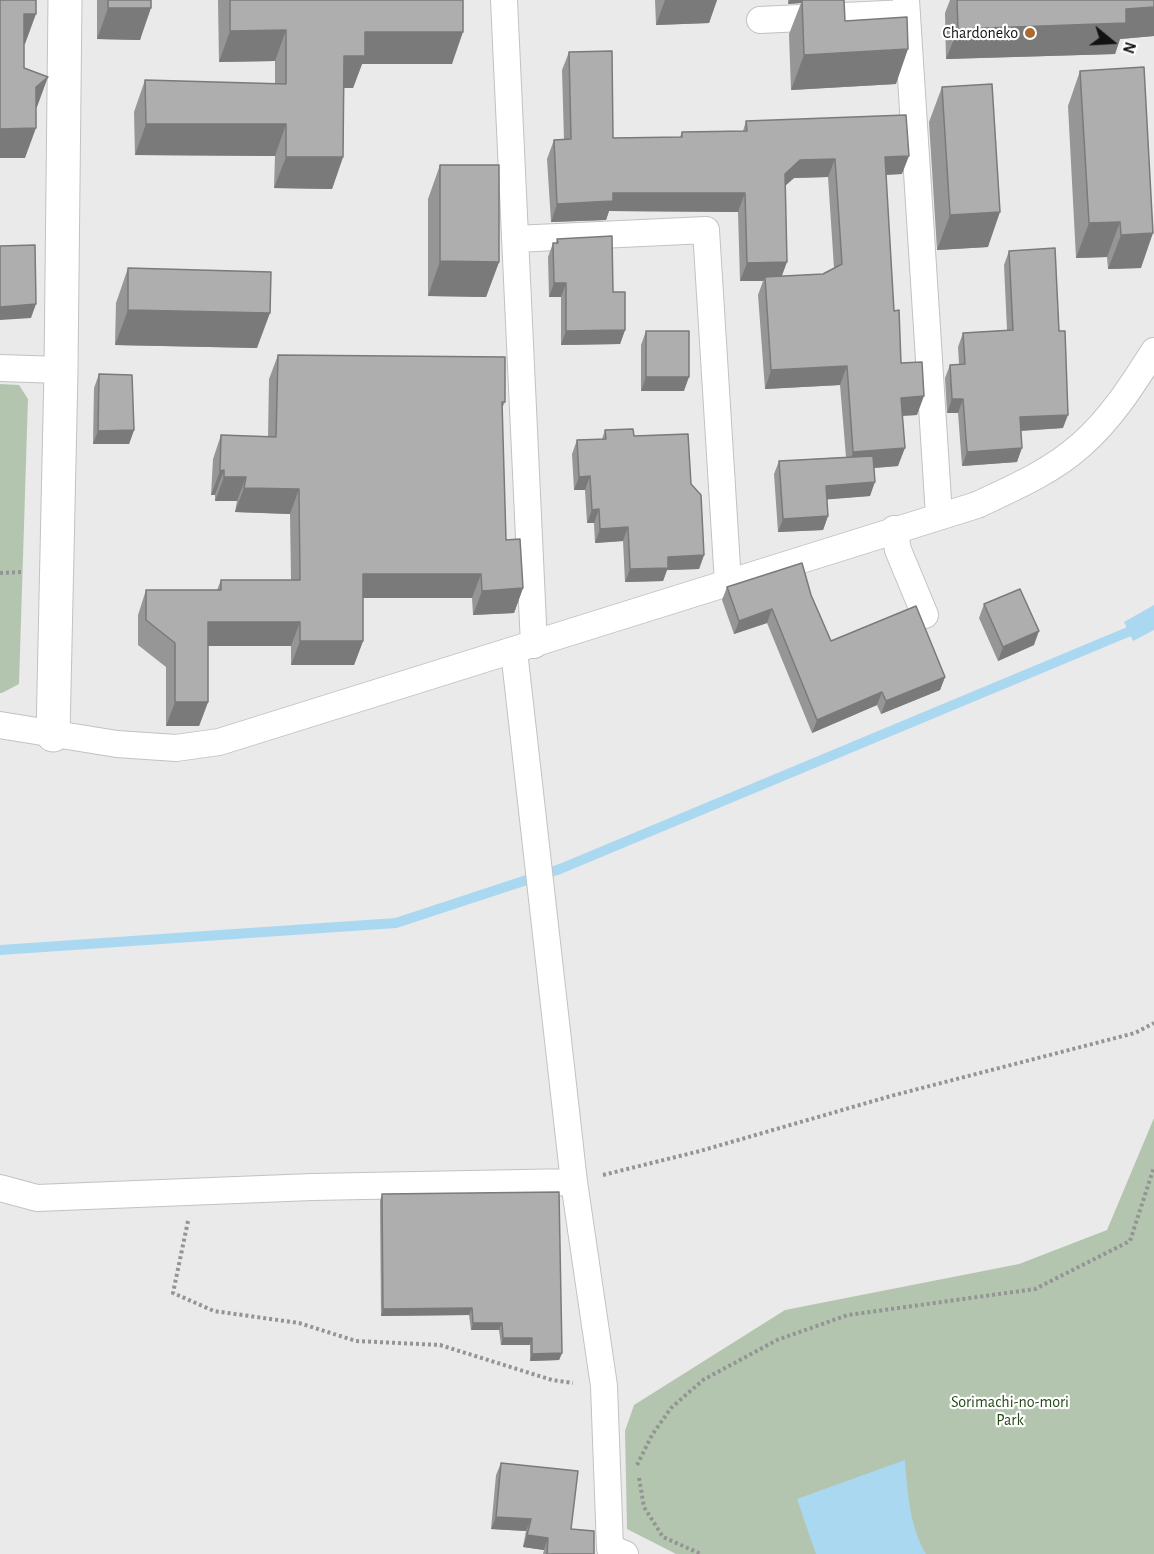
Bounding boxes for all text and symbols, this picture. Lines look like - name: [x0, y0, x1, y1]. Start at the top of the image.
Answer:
- north arrow: [1082, 12, 1142, 72]
- place label: Chardoneko: [942, 23, 1018, 43]
- marker: Chardoneko: [1023, 26, 1037, 40]
- text: N: [1120, 40, 1138, 55]
- park label: Sorimachi-no-mori Park: [951, 1392, 1069, 1430]

